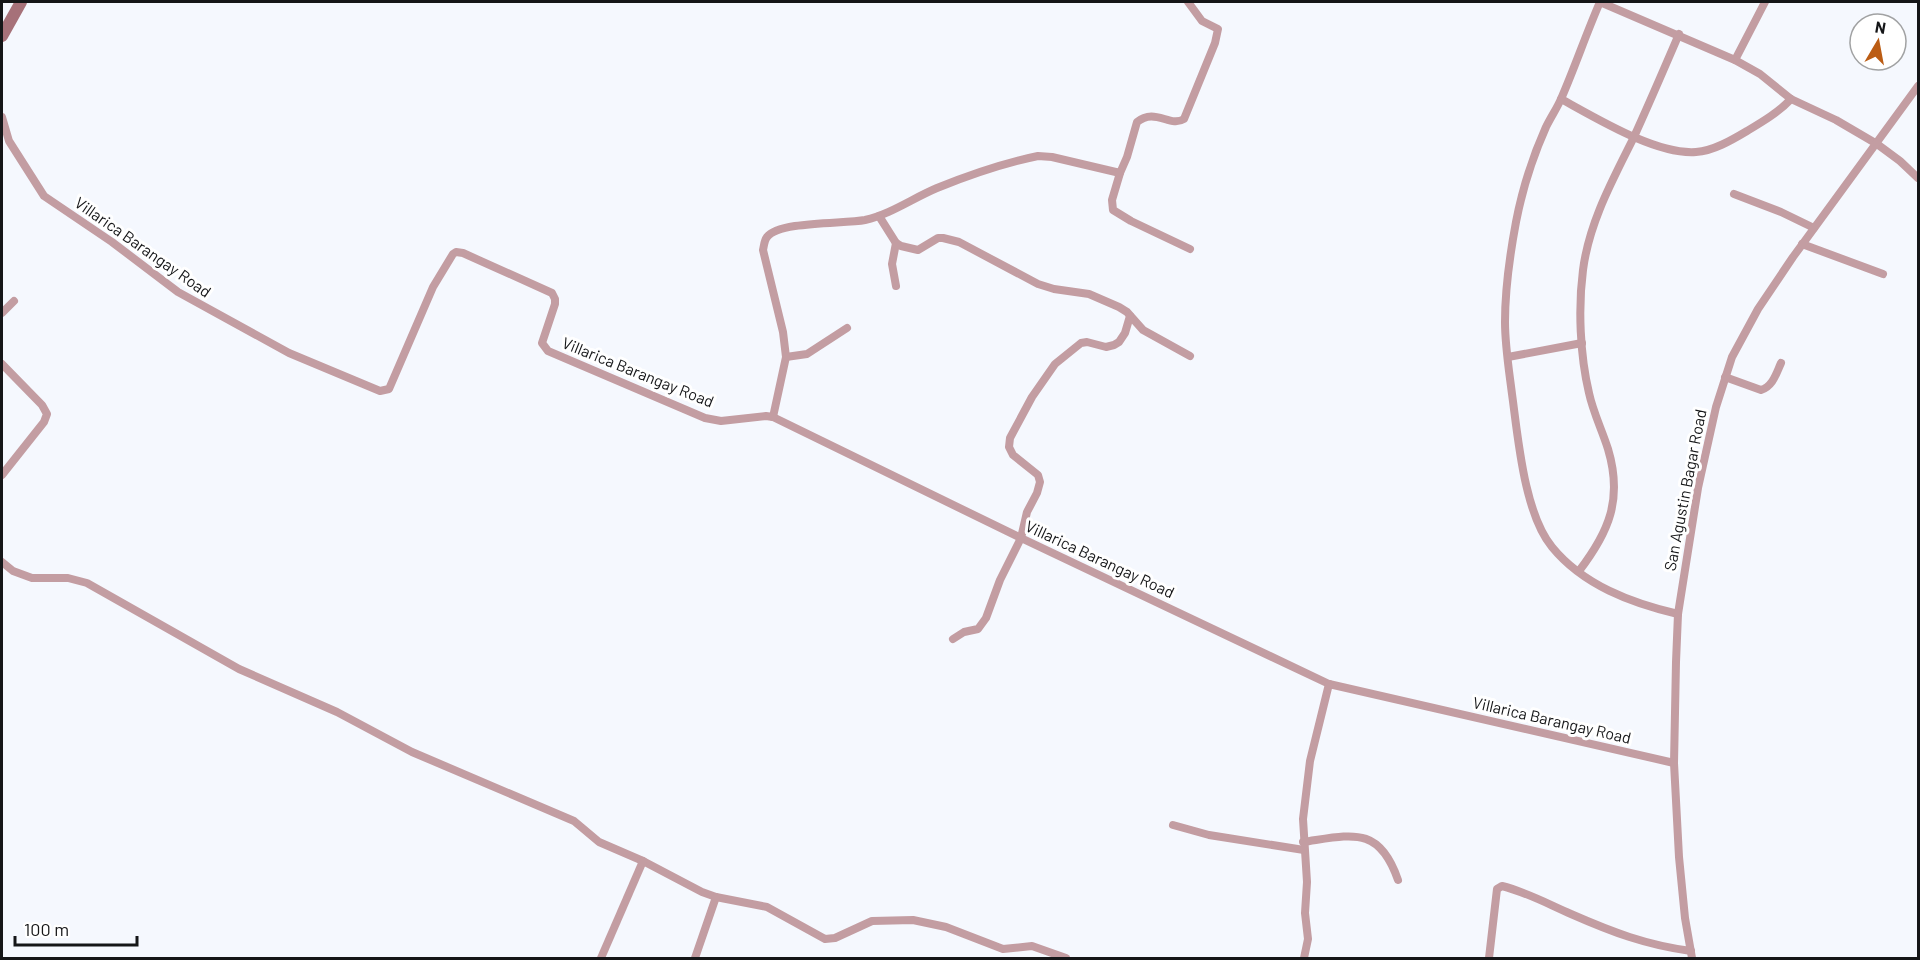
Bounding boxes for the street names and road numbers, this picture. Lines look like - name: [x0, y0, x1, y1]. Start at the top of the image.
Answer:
- street label: Villarica Barangay Road: [72, 192, 215, 301]
- street label: Villarica Barangay Road: [560, 332, 717, 411]
- street label: San Agustin Bagar Road: [1659, 407, 1710, 572]
- street label: Villarica Barangay Road: [1023, 516, 1178, 601]
- street label: Villarica Barangay Road: [1471, 692, 1633, 747]

